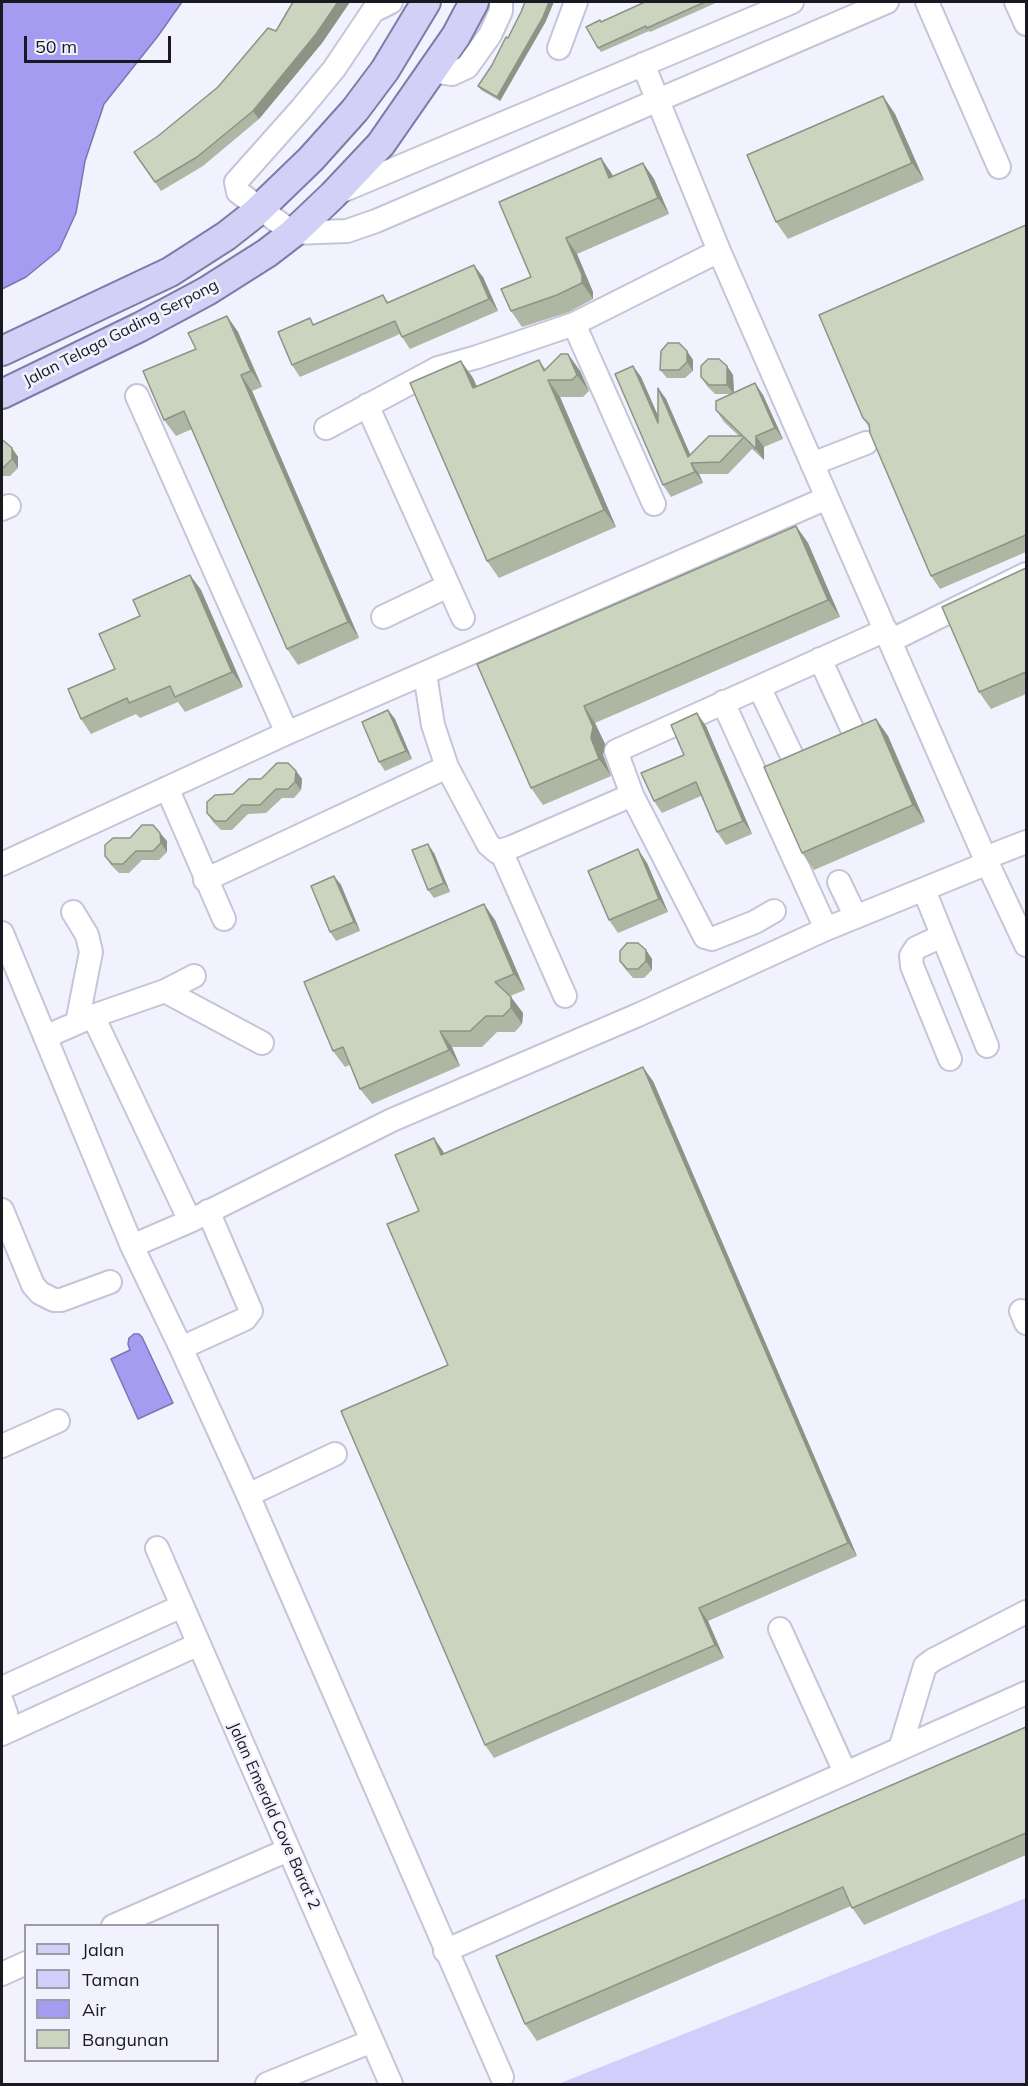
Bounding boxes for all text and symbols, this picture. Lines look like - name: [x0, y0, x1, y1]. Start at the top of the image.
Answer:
- scale bar: [27, 24, 174, 62]
- text: 50 m: [35, 35, 77, 58]
- street label: Jalan Telaga Gading Serpong: [20, 275, 222, 391]
- street label: Jalan Emerald Cove Barat 2: [224, 1719, 324, 1913]
- legend: [24, 1924, 219, 2062]
- text: Jalan: [82, 1938, 124, 1961]
- text: Taman: [82, 1968, 139, 1991]
- text: Air: [82, 1998, 106, 2021]
- text: Bangunan: [82, 2028, 169, 2051]

